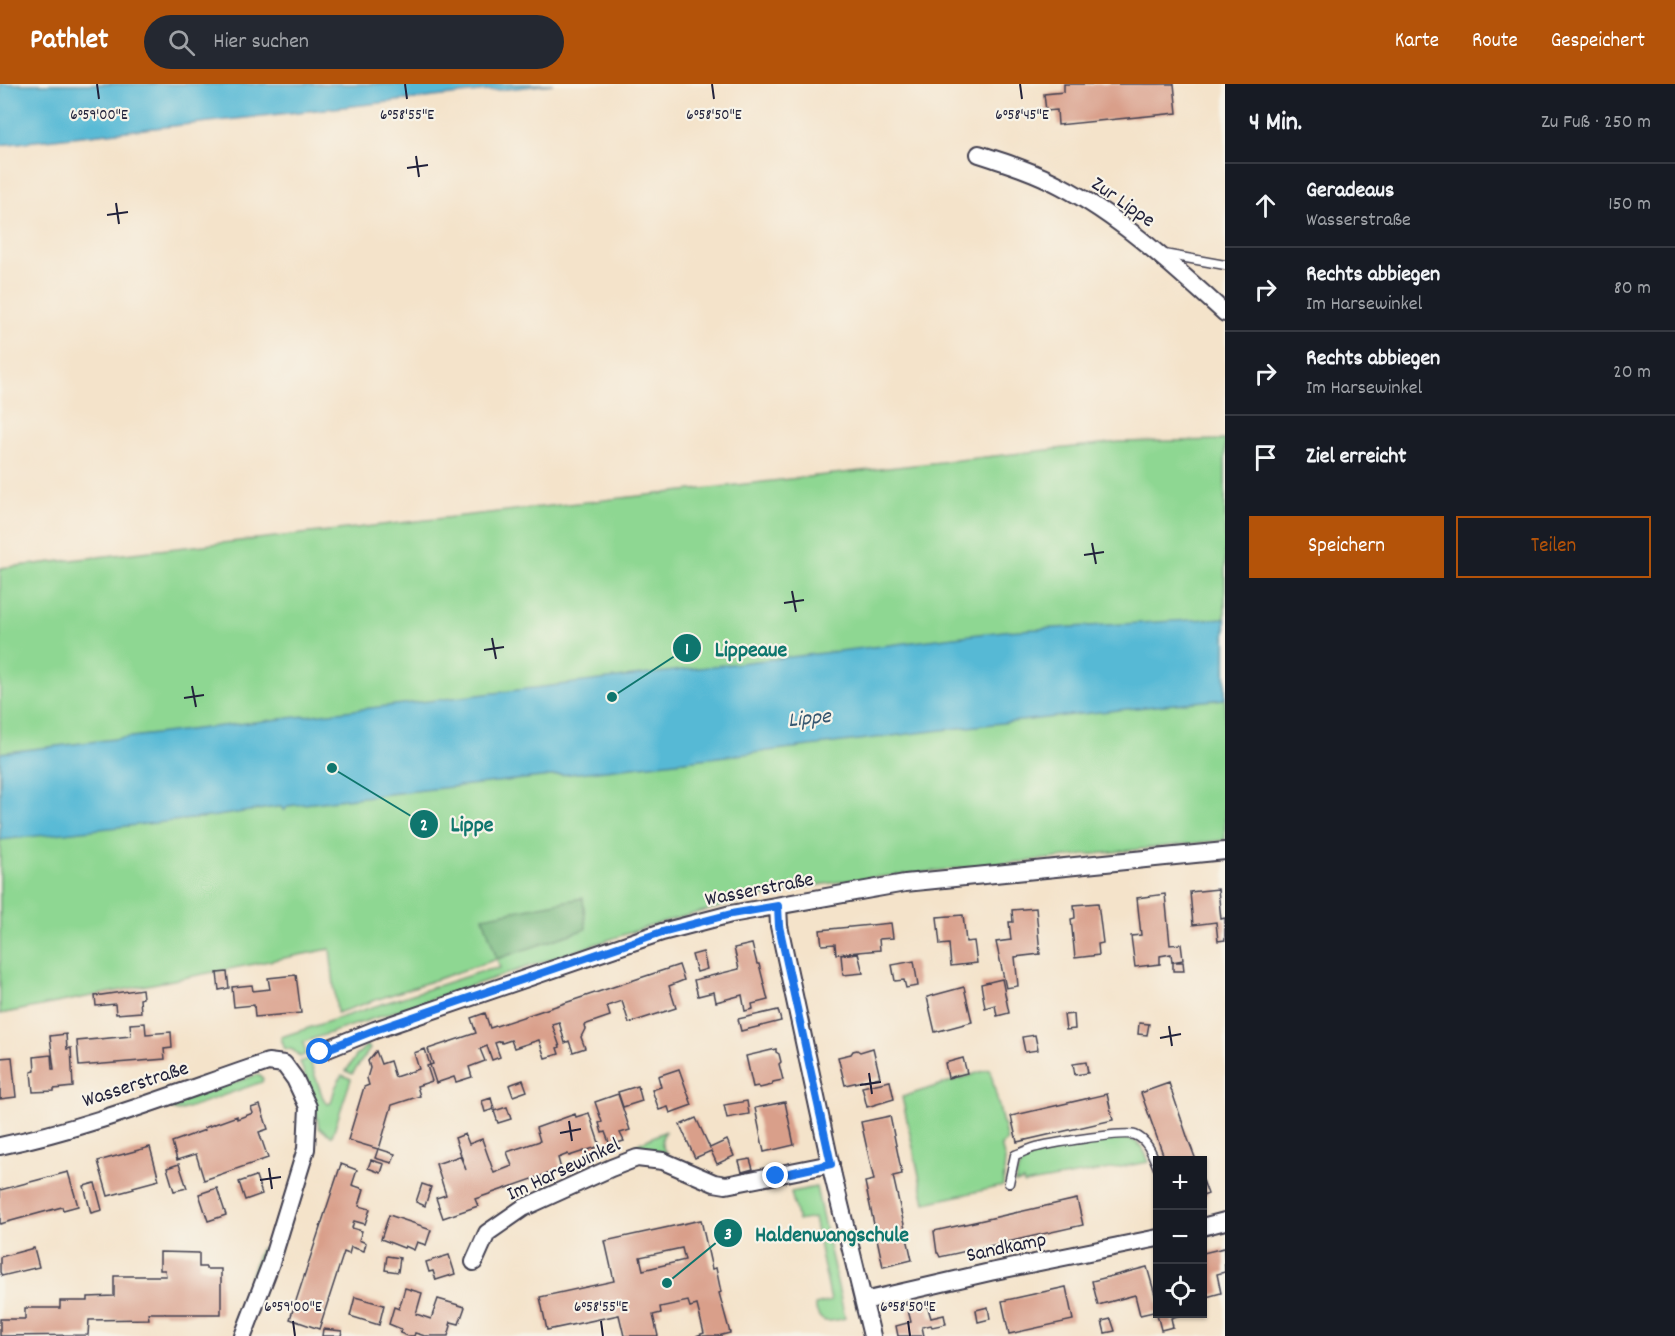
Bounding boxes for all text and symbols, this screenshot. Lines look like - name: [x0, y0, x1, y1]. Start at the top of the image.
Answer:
- search box: [144, 15, 564, 69]
- text: Pathlet: [30, 22, 108, 62]
- icon: search: [165, 26, 198, 59]
- text: Hier suchen: [213, 27, 309, 58]
- text: Karte: [1395, 27, 1439, 57]
- text: Route: [1472, 27, 1518, 57]
- text: Gespeichert: [1551, 27, 1645, 57]
- text: 6°59'00"E: [70, 105, 128, 127]
- text: 6°58'55"E: [380, 105, 434, 127]
- text: 6°58'50"E: [686, 105, 742, 127]
- text: 6°58'45"E: [995, 105, 1049, 127]
- text: 4 Min.: [1249, 105, 1302, 142]
- text: Zu Fuß · 250 m: [1541, 109, 1651, 137]
- street label: Zur Lippe: [1084, 171, 1160, 236]
- text: Geradeaus: [1306, 176, 1394, 207]
- icon: ahead: [1249, 189, 1282, 222]
- text: 150 m: [1608, 191, 1651, 219]
- text: Wasserstraße: [1306, 207, 1411, 235]
- text: Rechts abbiegen: [1306, 260, 1440, 291]
- icon: right: [1249, 273, 1282, 306]
- text: 80 m: [1614, 275, 1651, 303]
- text: Im Harsewinkel: [1306, 291, 1422, 319]
- text: Rechts abbiegen: [1306, 344, 1440, 375]
- icon: right: [1249, 357, 1282, 390]
- text: 20 m: [1613, 359, 1651, 387]
- text: Im Harsewinkel: [1306, 375, 1422, 403]
- icon: arrive: [1249, 441, 1282, 474]
- text: Ziel erreicht: [1306, 442, 1406, 473]
- button: Speichern: [1249, 516, 1444, 578]
- button: Teilen: [1456, 516, 1651, 578]
- callout: Lippeaue: [672, 628, 799, 668]
- text: Lippeaue: [715, 636, 788, 667]
- text: 1: [685, 638, 689, 663]
- water label: Lippe: [786, 702, 834, 737]
- callout: Lippe: [409, 804, 506, 844]
- text: Lippe: [451, 811, 494, 842]
- text: 2: [420, 814, 428, 839]
- street label: Wasserstraße: [703, 866, 816, 916]
- route start: [306, 1038, 332, 1064]
- street label: Wasserstraße: [79, 1055, 193, 1117]
- street label: Im Harsewinkel: [503, 1131, 626, 1210]
- map controls: [1153, 1156, 1207, 1318]
- button: +: [1153, 1156, 1207, 1210]
- route end: [762, 1162, 788, 1188]
- button: −: [1153, 1210, 1207, 1264]
- callout: Haldenwangschule: [713, 1213, 921, 1253]
- text: Haldenwangschule: [755, 1221, 909, 1252]
- text: 3: [724, 1223, 732, 1248]
- street label: Sandkamp: [964, 1226, 1049, 1272]
- button: locate: [1153, 1264, 1207, 1318]
- text: 6°59'00"E: [264, 1297, 322, 1319]
- text: 6°58'55"E: [574, 1297, 628, 1319]
- text: 6°58'50"E: [880, 1297, 936, 1319]

